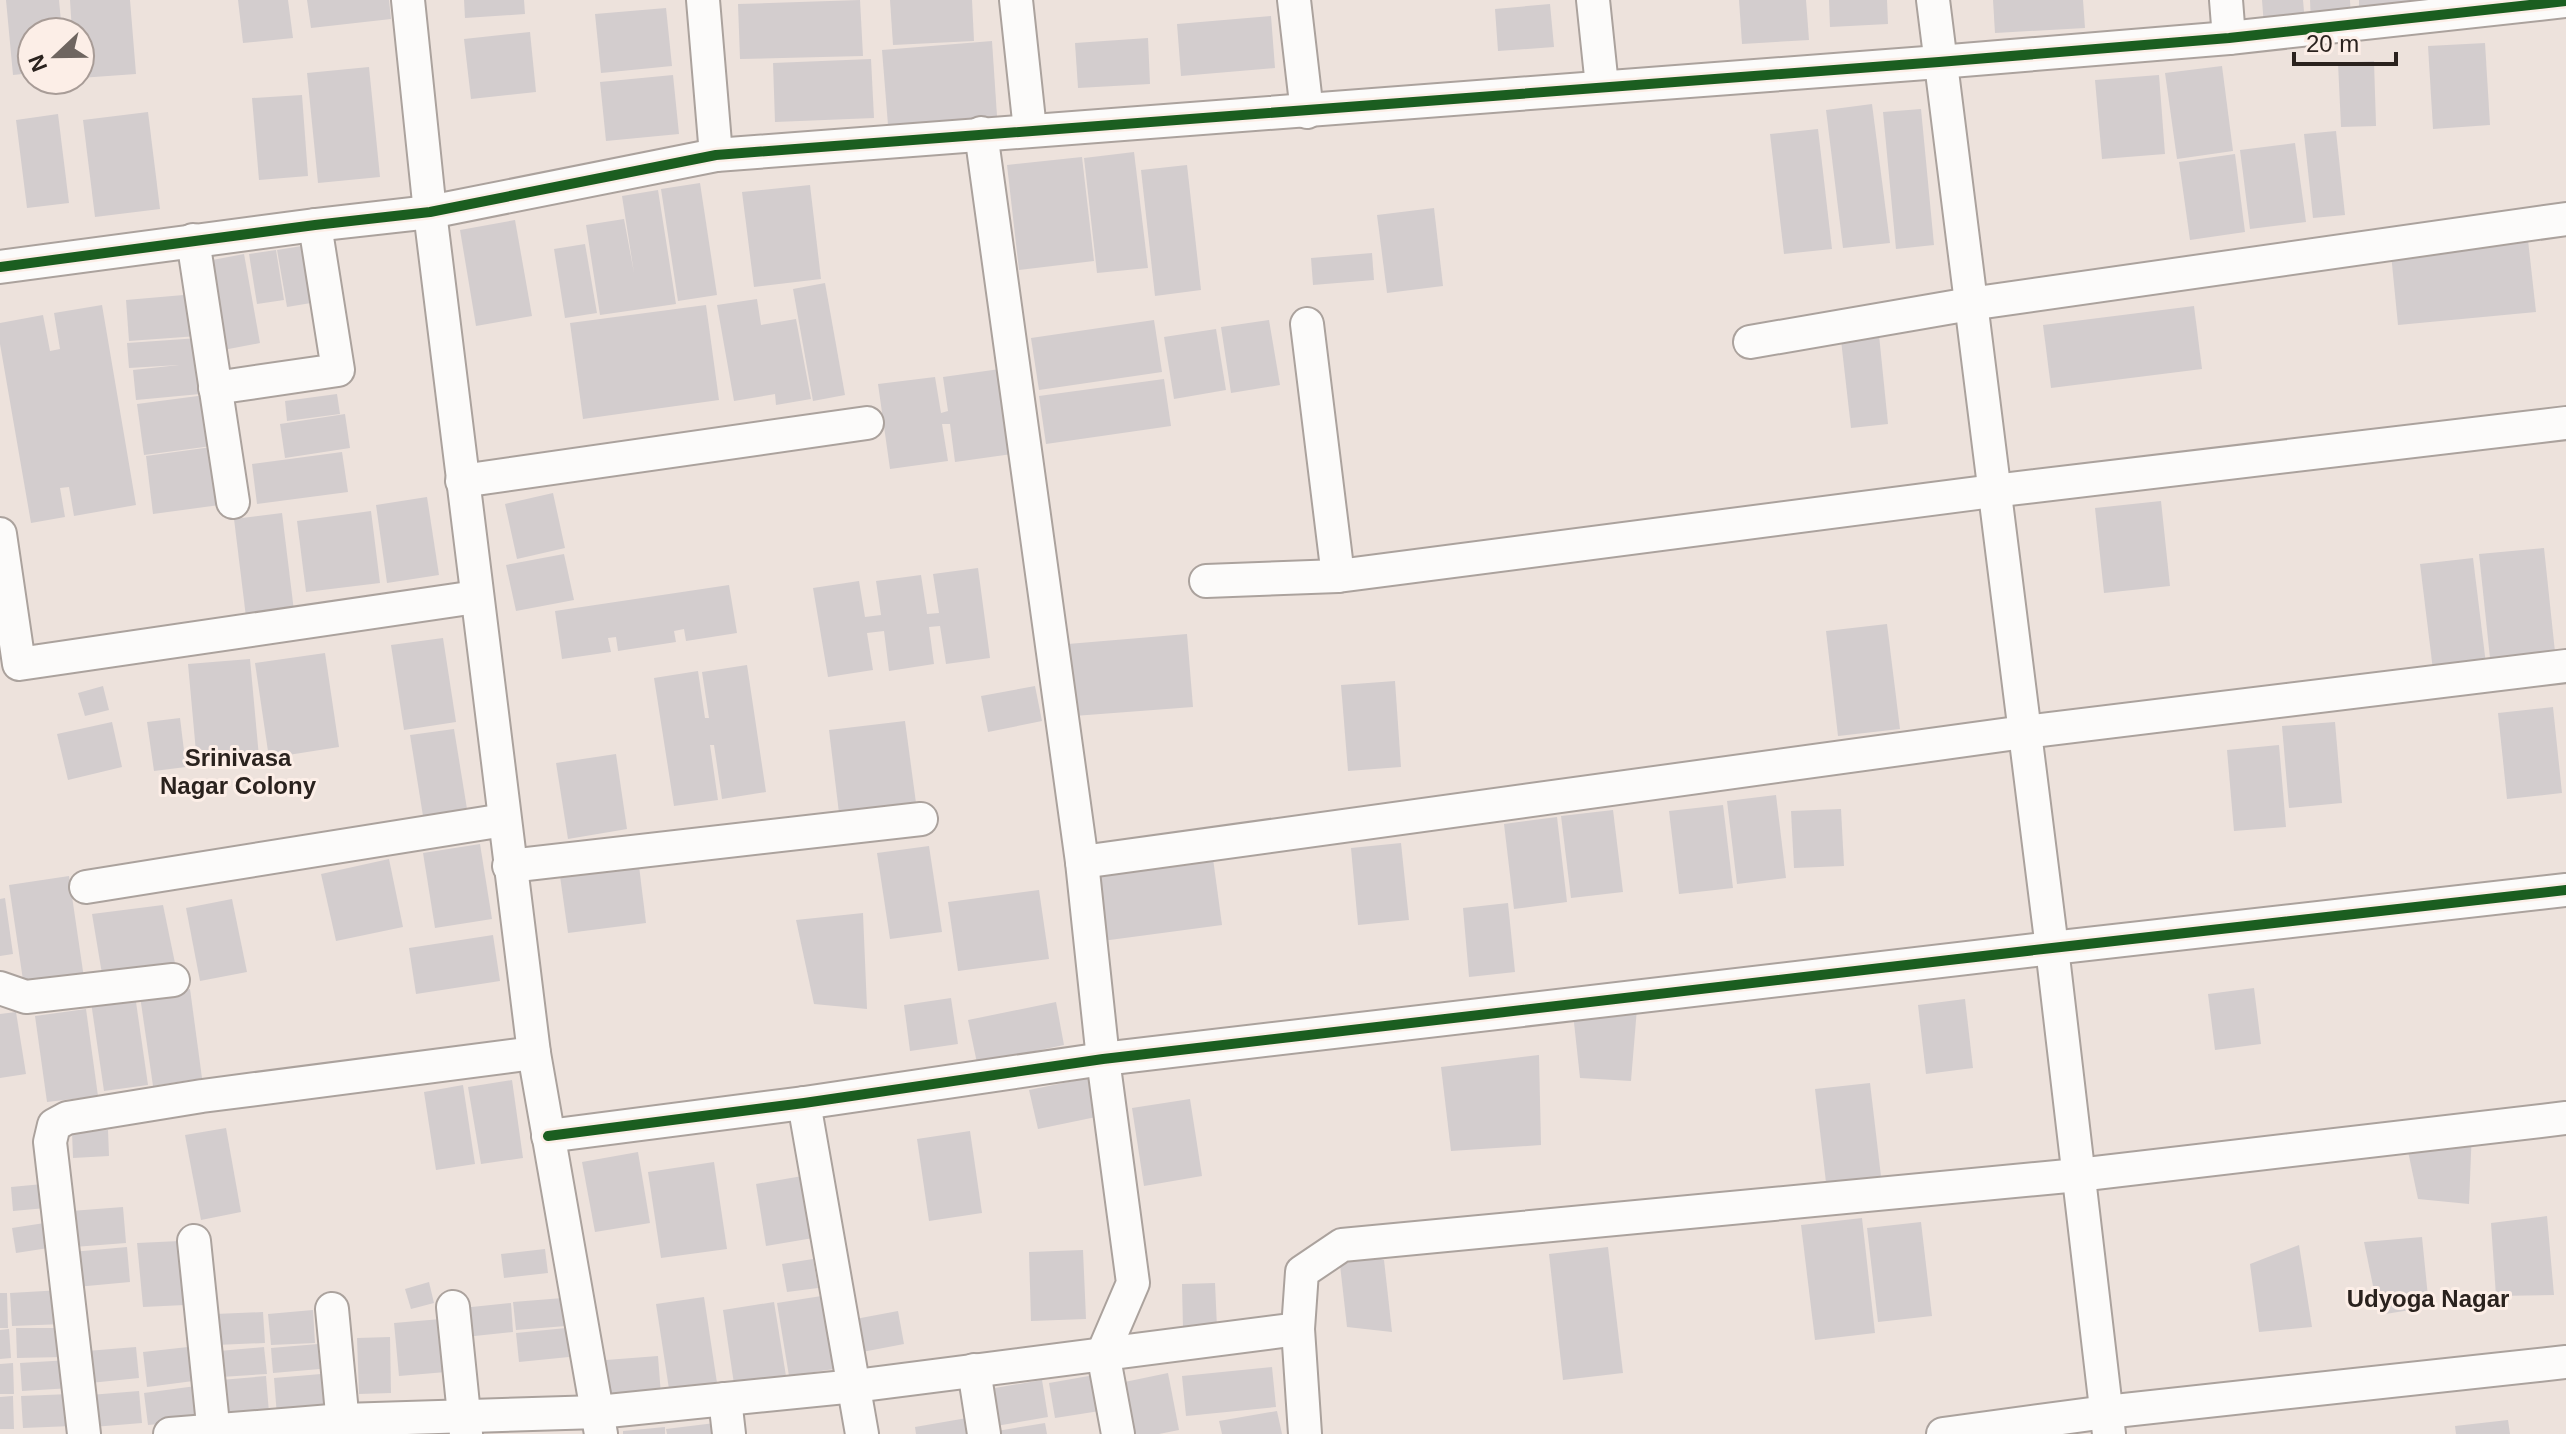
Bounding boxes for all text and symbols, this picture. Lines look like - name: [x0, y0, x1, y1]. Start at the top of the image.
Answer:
- north arrow: [16, 16, 96, 96]
- scale bar: [2294, 16, 2396, 66]
- text: 20 m: [2306, 30, 2359, 57]
- text: N: [23, 51, 52, 75]
- district label: Srinivasa Nagar Colony: [160, 744, 317, 799]
- district label: Udyoga Nagar: [2347, 1285, 2509, 1312]

